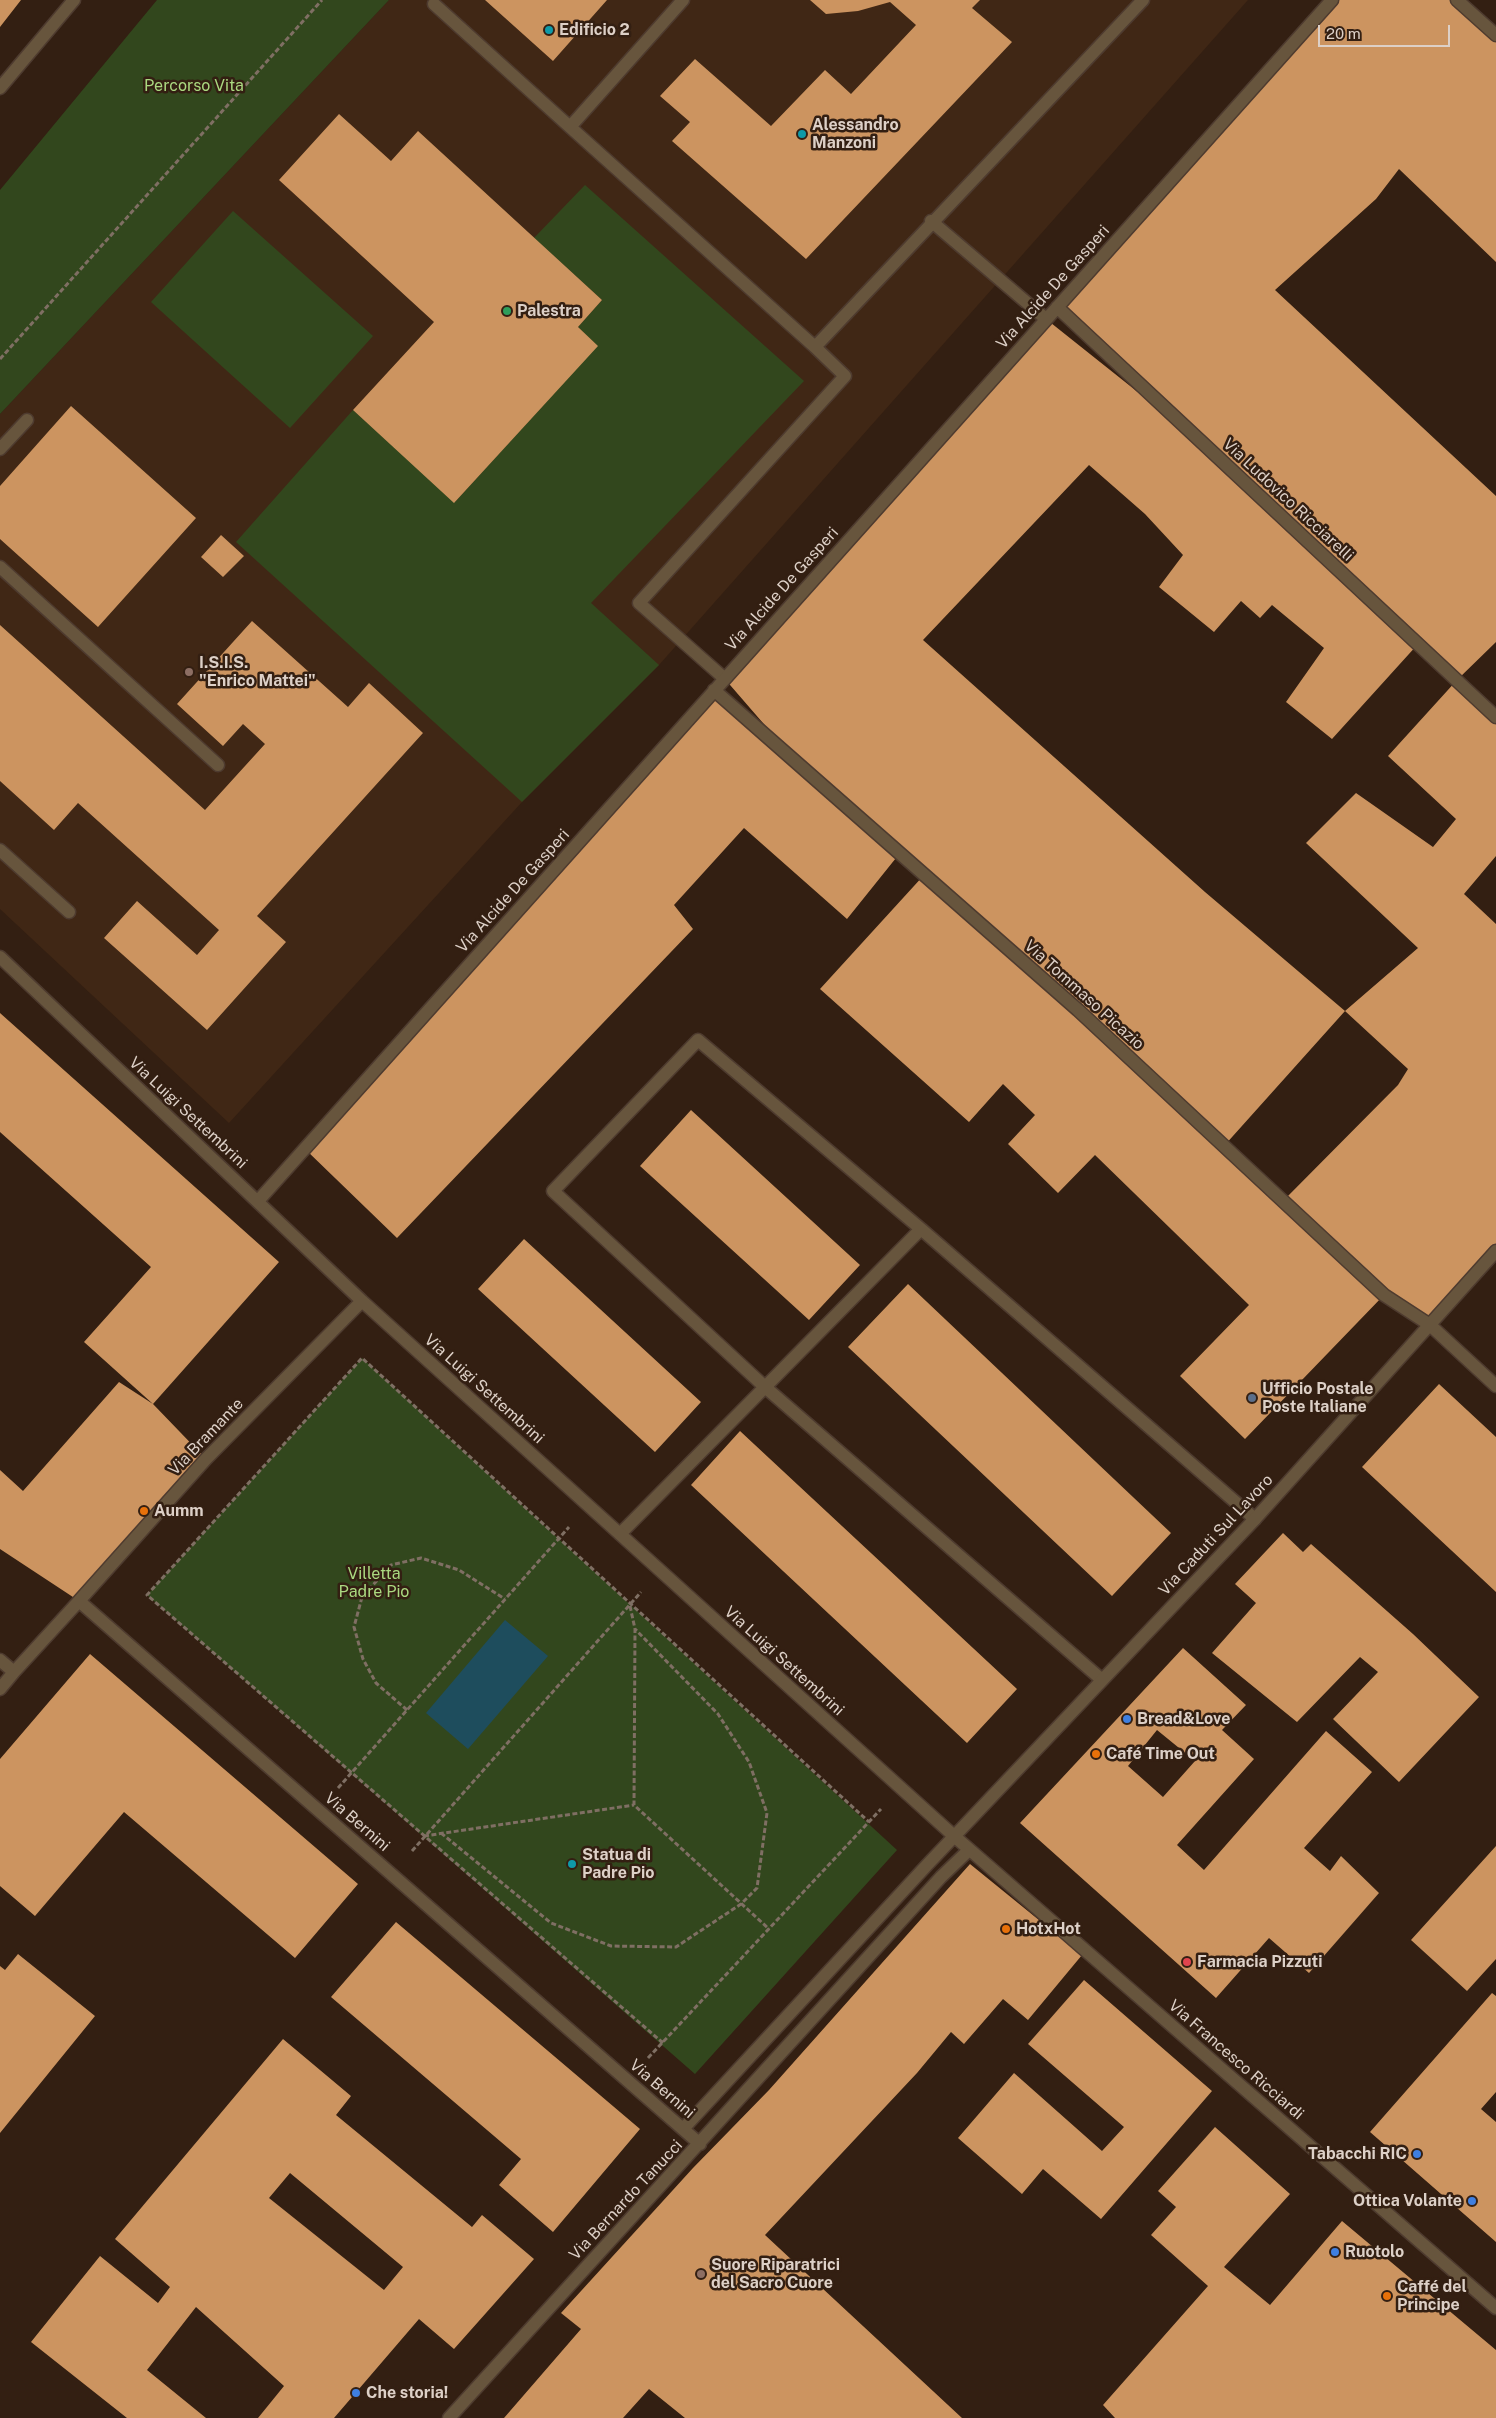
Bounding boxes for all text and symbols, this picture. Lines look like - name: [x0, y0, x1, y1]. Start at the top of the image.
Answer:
- scale bar: [1321, 15, 1454, 47]
- place label: Edificio 2: [559, 20, 630, 40]
- marker: Edificio 2: [543, 24, 555, 36]
- text: 20 m: [1326, 25, 1361, 42]
- park label: Percorso Vita: [144, 76, 244, 96]
- place label: Alessandro Manzoni: [812, 115, 899, 153]
- marker: Alessandro Manzoni: [796, 128, 808, 140]
- street label: Via Alcide De Gasperi: [992, 221, 1114, 353]
- place label: Palestra: [517, 301, 581, 321]
- marker: Palestra: [501, 305, 513, 317]
- street label: Via Ludovico Ricciarelli: [1219, 435, 1357, 565]
- street label: Via Alcide De Gasperi: [721, 523, 843, 655]
- place label: I.S.I.S. "Enrico Mattei": [199, 653, 316, 691]
- marker: I.S.I.S. "Enrico Mattei": [183, 666, 195, 678]
- street label: Via Alcide De Gasperi: [452, 825, 574, 957]
- street label: Via Tommaso Picazio: [1020, 936, 1148, 1054]
- street label: Via Luigi Settembrini: [125, 1053, 251, 1173]
- street label: Via Luigi Settembrini: [420, 1330, 548, 1448]
- place label: Ufficio Postale Poste Italiane: [1262, 1379, 1374, 1417]
- marker: Ufficio Postale Poste Italiane: [1246, 1392, 1258, 1404]
- street label: Via Bramante: [164, 1395, 248, 1479]
- street label: Via Caduti Sul Lavoro: [1155, 1470, 1277, 1600]
- place label: Aumm: [154, 1501, 204, 1521]
- marker: Aumm: [138, 1505, 150, 1517]
- park label: Villetta Padre Pio: [339, 1564, 409, 1602]
- street label: Via Luigi Settembrini: [720, 1602, 848, 1720]
- place label: Bread&Love: [1137, 1709, 1230, 1729]
- marker: Bread&Love: [1121, 1713, 1133, 1725]
- place label: Café Time Out: [1106, 1744, 1215, 1764]
- marker: Café Time Out: [1090, 1748, 1102, 1760]
- street label: Via Bernini: [320, 1788, 394, 1856]
- place label: Statua di Padre Pio: [582, 1845, 654, 1883]
- marker: Statua di Padre Pio: [566, 1858, 578, 1870]
- place label: HotxHot: [1016, 1919, 1081, 1939]
- marker: HotxHot: [1000, 1923, 1012, 1935]
- place label: Farmacia Pizzuti: [1197, 1952, 1323, 1972]
- marker: Farmacia Pizzuti: [1181, 1956, 1193, 1968]
- street label: Via Francesco Ricciardi: [1164, 1996, 1308, 2124]
- street label: Via Bernini: [625, 2055, 699, 2123]
- street label: Via Bernardo Tanucci: [565, 2136, 687, 2264]
- place label: Tabacchi RIC: [1308, 2144, 1407, 2164]
- marker: Tabacchi RIC: [1411, 2148, 1423, 2160]
- place label: Ottica Volante: [1353, 2191, 1462, 2211]
- marker: Ottica Volante: [1466, 2195, 1478, 2207]
- place label: Ruotolo: [1345, 2242, 1404, 2262]
- marker: Ruotolo: [1329, 2246, 1341, 2258]
- place label: Suore Riparatrici del Sacro Cuore: [711, 2255, 840, 2293]
- marker: Suore Riparatrici del Sacro Cuore: [695, 2268, 707, 2280]
- place label: Caffé del Principe: [1397, 2277, 1467, 2315]
- marker: Caffé del Principe: [1381, 2290, 1393, 2302]
- place label: Che storia!: [366, 2383, 448, 2403]
- marker: Che storia!: [350, 2387, 362, 2399]

